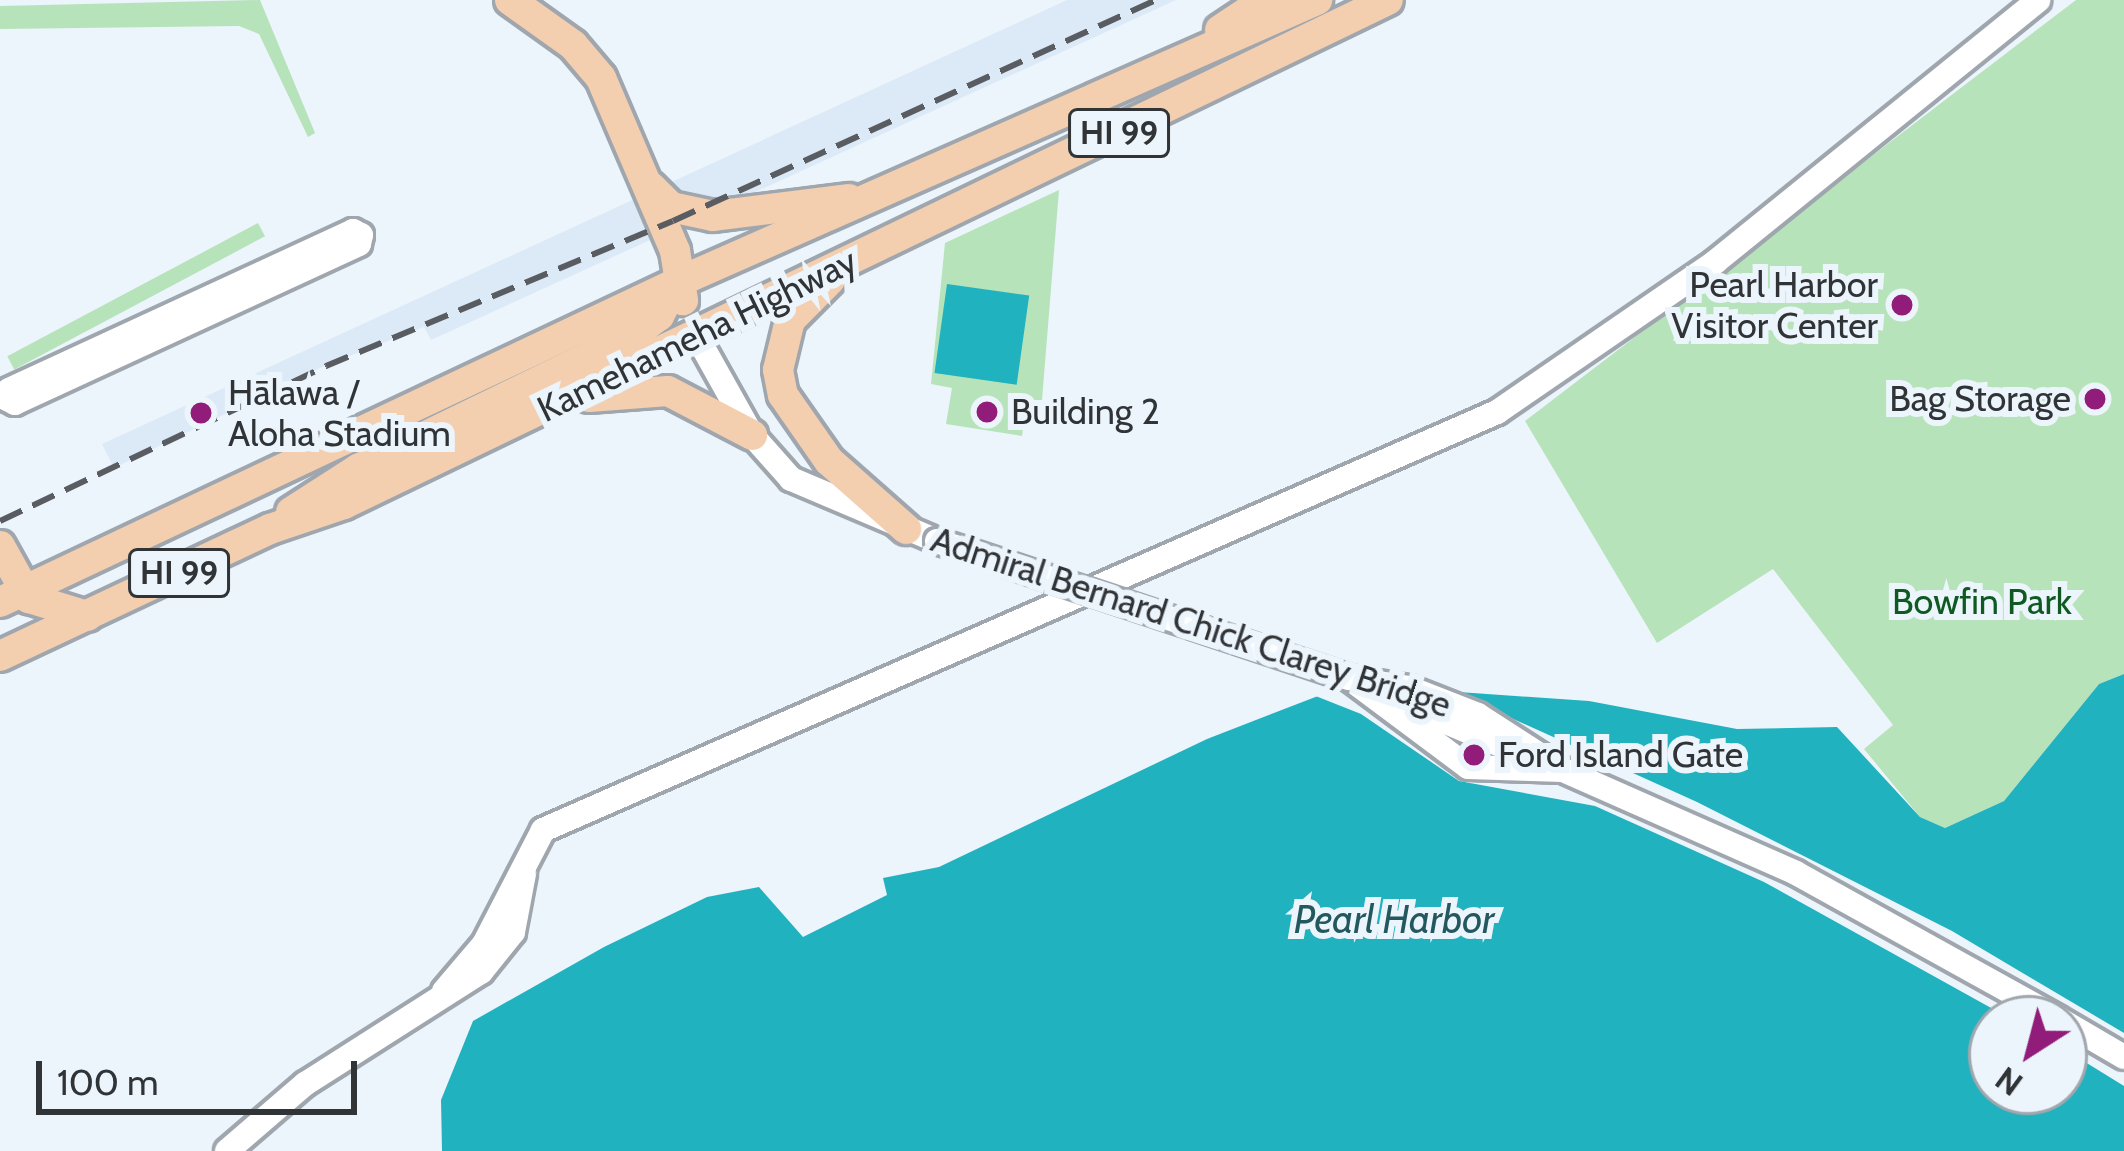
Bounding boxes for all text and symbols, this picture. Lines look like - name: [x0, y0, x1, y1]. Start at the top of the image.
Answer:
- road number: HI 99: [1068, 106, 1170, 160]
- street label: Kamehameha Highway: [530, 239, 864, 431]
- place label: Pearl Harbor Visitor Center: [1671, 262, 1878, 347]
- marker: Pearl Harbor Visitor Center: [1889, 292, 1915, 318]
- place label: Hālawa / Aloha Stadium: [228, 370, 451, 455]
- place label: Bag Storage: [1889, 377, 2071, 421]
- marker: Bag Storage: [2082, 386, 2108, 412]
- place label: Building 2: [1011, 390, 1160, 434]
- marker: Hālawa / Aloha Stadium: [185, 397, 217, 429]
- marker: Building 2: [974, 399, 1000, 425]
- street label: Admiral Bernard Chick Clarey Bridge: [926, 517, 1456, 727]
- road number: HI 99: [128, 546, 230, 600]
- park label: Bowfin Park: [1892, 580, 2072, 624]
- place label: Ford Island Gate: [1498, 733, 1743, 777]
- marker: Ford Island Gate: [1461, 742, 1487, 768]
- water label: Pearl Harbor: [1294, 896, 1494, 942]
- north arrow: [1968, 995, 2088, 1115]
- scale bar: [42, 1037, 363, 1111]
- text: N: [1987, 1059, 2030, 1105]
- text: 100 m: [57, 1060, 159, 1104]

